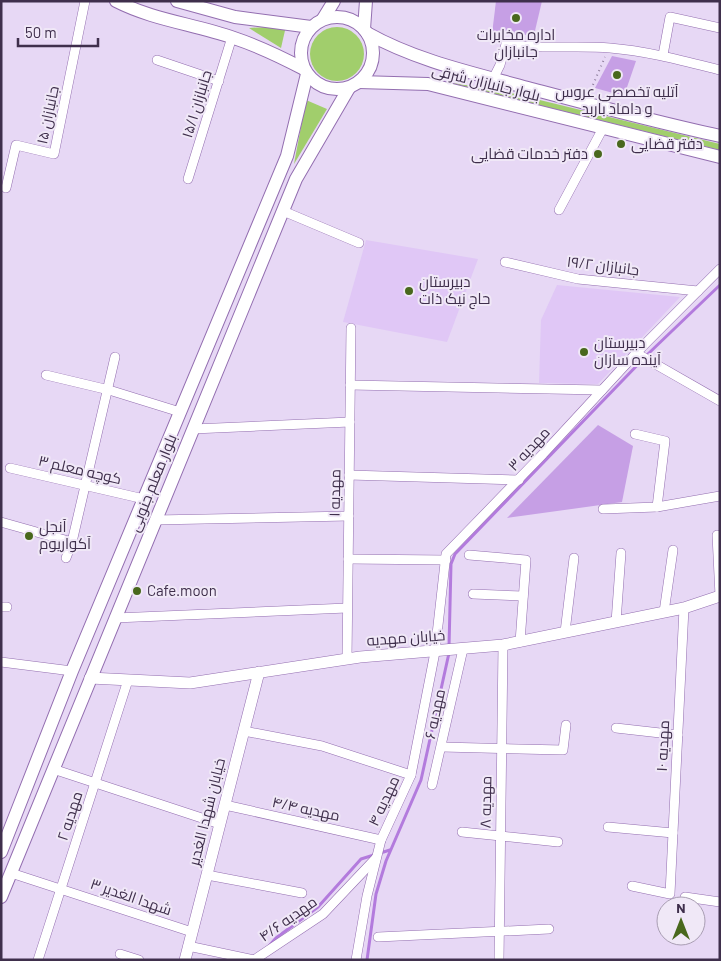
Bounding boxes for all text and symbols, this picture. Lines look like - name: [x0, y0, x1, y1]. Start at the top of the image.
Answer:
- marker: اداره مخابرات جانبازان: [510, 12, 522, 24]
- scale bar: [18, 15, 98, 47]
- text: 50 m: [25, 23, 57, 41]
- place label: اداره مخابرات جانبازان: [477, 25, 555, 62]
- street label: بلوار جانبازان شرقی: [430, 60, 542, 106]
- street label: جانبازان ۱۵/۱: [177, 68, 217, 140]
- marker: آتلیه تخصصی عروس و داماد باربد: [611, 69, 623, 81]
- place label: آتلیه تخصصی عروس و داماد باربد: [555, 82, 679, 118]
- street label: جانبازان ۱۵: [32, 84, 64, 146]
- place label: دفتر قضایی: [631, 134, 703, 154]
- marker: دفتر قضایی: [615, 138, 627, 150]
- place label: دفتر خدمات قضایی: [471, 144, 588, 164]
- marker: دفتر خدمات قضایی: [592, 148, 604, 160]
- street label: جانبازان ۱۹/۲: [566, 252, 640, 280]
- place label: دبیرستان حاج نیک ذات: [419, 272, 490, 310]
- marker: دبیرستان حاج نیک ذات: [403, 285, 415, 297]
- place label: دبیرستان آینده سازان: [594, 333, 661, 370]
- marker: دبیرستان آینده سازان: [578, 346, 590, 358]
- street label: مهدیه ۳: [503, 423, 555, 475]
- street label: بلوار معلم جنوبی: [124, 431, 182, 535]
- street label: کوچه معلم ۳: [36, 451, 124, 489]
- street label: مهدیه ۱: [325, 469, 345, 517]
- place label: آنجل آکواریوم: [39, 517, 91, 554]
- marker: آنجل آکواریوم: [23, 530, 35, 542]
- place label: Cafe.moon: [147, 581, 217, 599]
- marker: Cafe.moon: [131, 585, 143, 597]
- street label: خیابان مهدیه: [366, 625, 446, 651]
- street label: مهدیه ۶: [420, 687, 450, 741]
- street label: مهدیه ۱۰: [652, 720, 674, 772]
- street label: خیابان شهدا الغدیر: [184, 756, 230, 869]
- street label: مهدیه ۴: [364, 773, 404, 829]
- street label: مهدیه ۸: [476, 776, 496, 828]
- street label: مهدیه ۲: [53, 789, 87, 843]
- street label: مهدیه ۴/۴: [270, 792, 342, 826]
- street label: شهدا الغدیر ۳: [88, 874, 174, 920]
- street label: مهدیه ۴/۶: [255, 892, 321, 946]
- north arrow: [656, 896, 706, 946]
- text: N: [676, 899, 686, 916]

